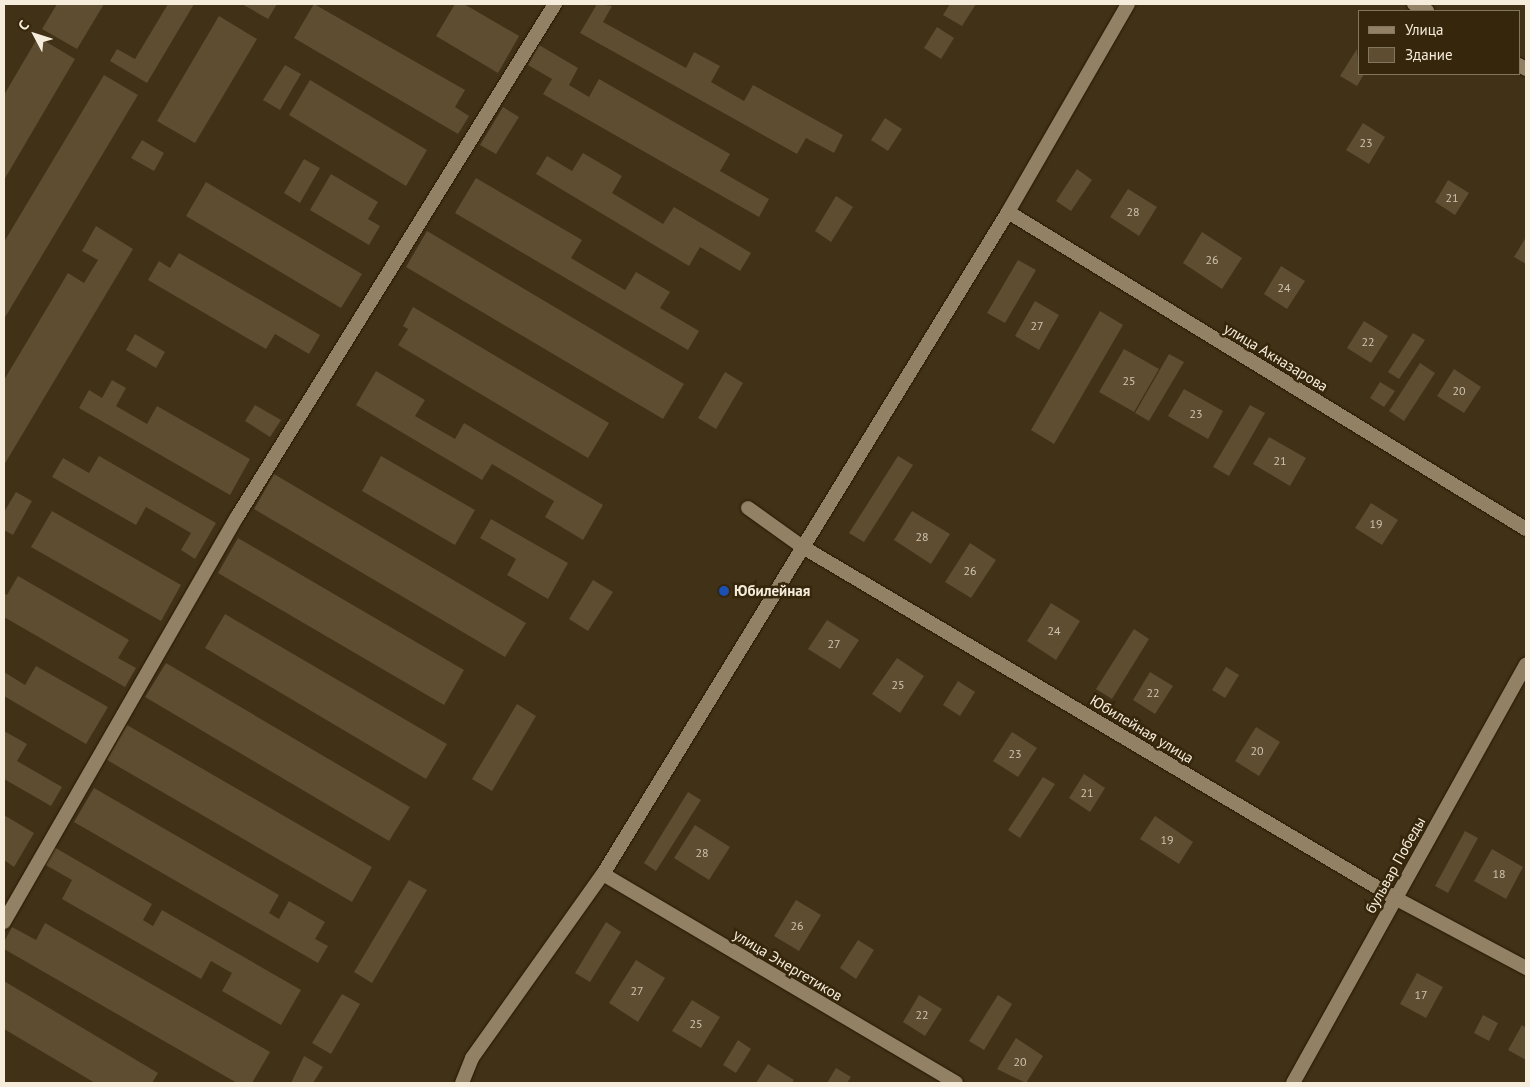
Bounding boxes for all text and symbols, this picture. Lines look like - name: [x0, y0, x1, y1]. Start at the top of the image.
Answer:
- north arrow: [10, 10, 60, 60]
- legend: [1358, 10, 1520, 75]
- text: С: [14, 17, 33, 34]
- text: Улица: [1405, 20, 1443, 39]
- text: Здание: [1405, 45, 1453, 64]
- house number: 23: [1359, 136, 1373, 150]
- house number: 21: [1445, 191, 1459, 205]
- house number: 28: [1126, 205, 1140, 219]
- house number: 26: [1205, 253, 1219, 267]
- house number: 24: [1277, 281, 1291, 295]
- house number: 27: [1030, 319, 1044, 333]
- street label: улица Акназарова: [1220, 319, 1332, 395]
- house number: 22: [1361, 335, 1375, 349]
- house number: 25: [1122, 374, 1136, 388]
- house number: 20: [1452, 384, 1466, 398]
- house number: 23: [1189, 407, 1203, 421]
- house number: 21: [1273, 454, 1287, 468]
- house number: 19: [1369, 517, 1383, 531]
- house number: 28: [915, 530, 929, 544]
- house number: 26: [963, 564, 977, 578]
- place label: Юбилейная: [734, 582, 810, 600]
- marker: Юбилейная: [718, 585, 730, 597]
- house number: 24: [1047, 624, 1061, 638]
- house number: 27: [827, 637, 841, 651]
- house number: 25: [891, 678, 905, 692]
- house number: 22: [1146, 686, 1160, 700]
- street label: Юбилейная улица: [1087, 691, 1197, 767]
- house number: 20: [1250, 744, 1264, 758]
- house number: 23: [1008, 747, 1022, 761]
- house number: 21: [1080, 786, 1094, 800]
- street label: бульвар Победы: [1361, 814, 1429, 916]
- house number: 19: [1160, 833, 1174, 847]
- house number: 28: [695, 846, 709, 860]
- house number: 18: [1492, 867, 1506, 881]
- house number: 26: [790, 919, 804, 933]
- street label: улица Энергетиков: [730, 925, 846, 1005]
- house number: 27: [630, 984, 644, 998]
- house number: 17: [1414, 988, 1428, 1002]
- house number: 22: [915, 1008, 929, 1022]
- house number: 25: [689, 1017, 703, 1031]
- house number: 20: [1013, 1055, 1027, 1069]

